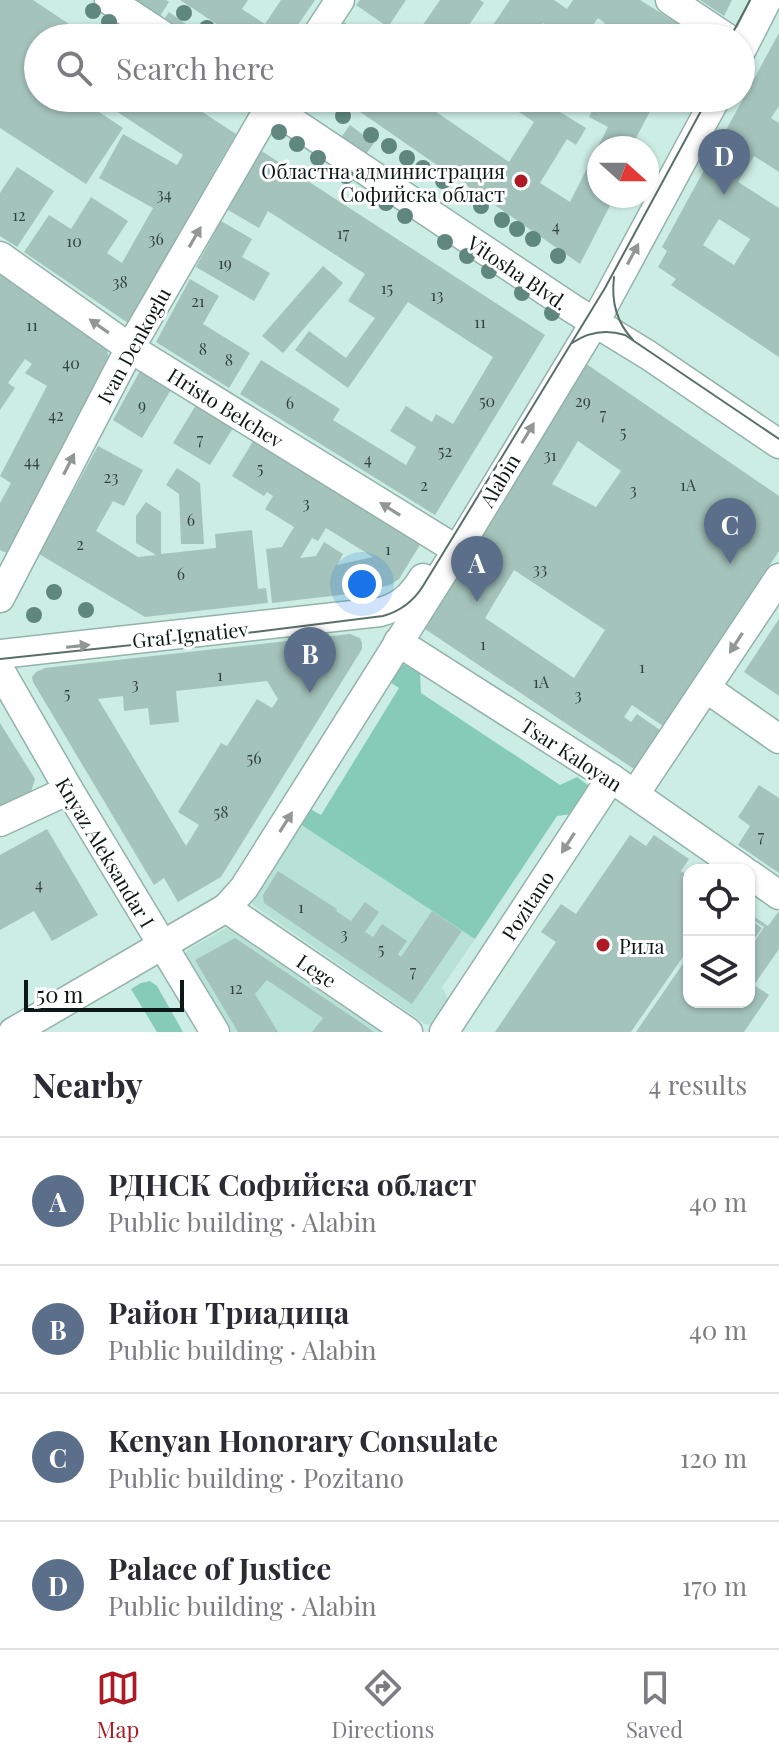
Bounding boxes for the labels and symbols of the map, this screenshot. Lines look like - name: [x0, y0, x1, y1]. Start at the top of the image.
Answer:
- pin: D: [698, 129, 750, 195]
- north arrow: [587, 136, 659, 208]
- place label: Областна администрация Софийска област: [261, 157, 505, 207]
- marker: Областна администрация Софийска област: [512, 172, 530, 190]
- house number: 34: [156, 183, 172, 204]
- house number: 12: [12, 204, 26, 225]
- house number: 4: [552, 215, 560, 236]
- house number: 17: [337, 222, 350, 243]
- one-way arrow: [188, 225, 202, 248]
- house number: 36: [148, 228, 164, 249]
- street label: Vitosha Blvd.: [462, 228, 573, 316]
- house number: 10: [66, 230, 82, 251]
- one-way arrow: [625, 243, 639, 265]
- house number: 19: [218, 252, 232, 273]
- house number: 38: [112, 271, 128, 292]
- house number: 15: [381, 277, 393, 298]
- street label: Ivan Denkoglu: [90, 282, 176, 408]
- house number: 13: [431, 284, 443, 305]
- house number: 21: [191, 290, 205, 311]
- house number: 11: [474, 311, 486, 332]
- house number: 11: [26, 314, 38, 335]
- one-way arrow: [88, 318, 110, 334]
- house number: 8: [199, 338, 207, 359]
- house number: 8: [225, 349, 233, 370]
- house number: 40: [62, 352, 80, 373]
- street label: Hristo Belchev: [163, 361, 289, 453]
- house number: 50: [479, 390, 495, 411]
- house number: 29: [575, 390, 591, 411]
- house number: 6: [286, 392, 294, 413]
- house number: 9: [138, 394, 146, 415]
- house number: 7: [600, 403, 607, 424]
- house number: 42: [48, 404, 64, 425]
- house number: 5: [620, 421, 626, 442]
- one-way arrow: [520, 423, 535, 444]
- house number: 7: [197, 428, 204, 449]
- house number: 52: [438, 440, 452, 461]
- house number: 31: [543, 444, 557, 465]
- house number: 4: [364, 448, 372, 469]
- street label: Alabin: [472, 448, 525, 512]
- house number: 44: [24, 450, 40, 471]
- one-way arrow: [63, 453, 76, 476]
- house number: 5: [257, 457, 263, 478]
- house number: 23: [104, 466, 118, 487]
- house number: 2: [420, 474, 428, 495]
- house number: 1А: [680, 474, 697, 495]
- house number: 3: [629, 479, 637, 500]
- house number: 3: [302, 492, 310, 513]
- pin: C: [704, 498, 756, 564]
- one-way arrow: [379, 502, 401, 516]
- house number: 6: [187, 509, 195, 530]
- house number: 2: [76, 533, 84, 554]
- pin: A: [451, 536, 503, 602]
- house number: 1: [385, 538, 391, 559]
- house number: 33: [533, 558, 547, 579]
- house number: 6: [177, 563, 185, 584]
- your location: [342, 564, 382, 604]
- street label: Graf Ignatiev: [131, 614, 249, 654]
- pin: B: [284, 627, 336, 693]
- house number: 1: [480, 633, 486, 654]
- one-way arrow: [729, 633, 744, 654]
- one-way arrow: [66, 639, 91, 652]
- house number: 1: [639, 656, 645, 677]
- house number: 1: [217, 664, 223, 685]
- house number: 1А: [533, 671, 550, 692]
- house number: 3: [131, 673, 139, 694]
- house number: 5: [64, 682, 70, 703]
- house number: 3: [574, 684, 582, 705]
- street label: Tsar Kaloyan: [516, 711, 628, 797]
- house number: 56: [247, 747, 261, 768]
- street label: Knyaz Aleksandar I: [51, 772, 161, 932]
- house number: 58: [214, 801, 228, 822]
- one-way arrow: [278, 811, 292, 833]
- house number: 7: [758, 825, 765, 846]
- one-way arrow: [561, 832, 576, 854]
- street label: Pozitano: [495, 865, 560, 945]
- house number: 4: [35, 873, 43, 894]
- house number: 1: [298, 896, 304, 917]
- house number: 3: [340, 923, 348, 944]
- place label: Рила: [619, 932, 664, 959]
- marker: Рила: [594, 936, 612, 954]
- house number: 5: [378, 938, 384, 959]
- street label: Lege: [292, 947, 342, 993]
- house number: 7: [410, 960, 417, 981]
- scale bar: [24, 976, 184, 1012]
- house number: 12: [229, 977, 243, 998]

